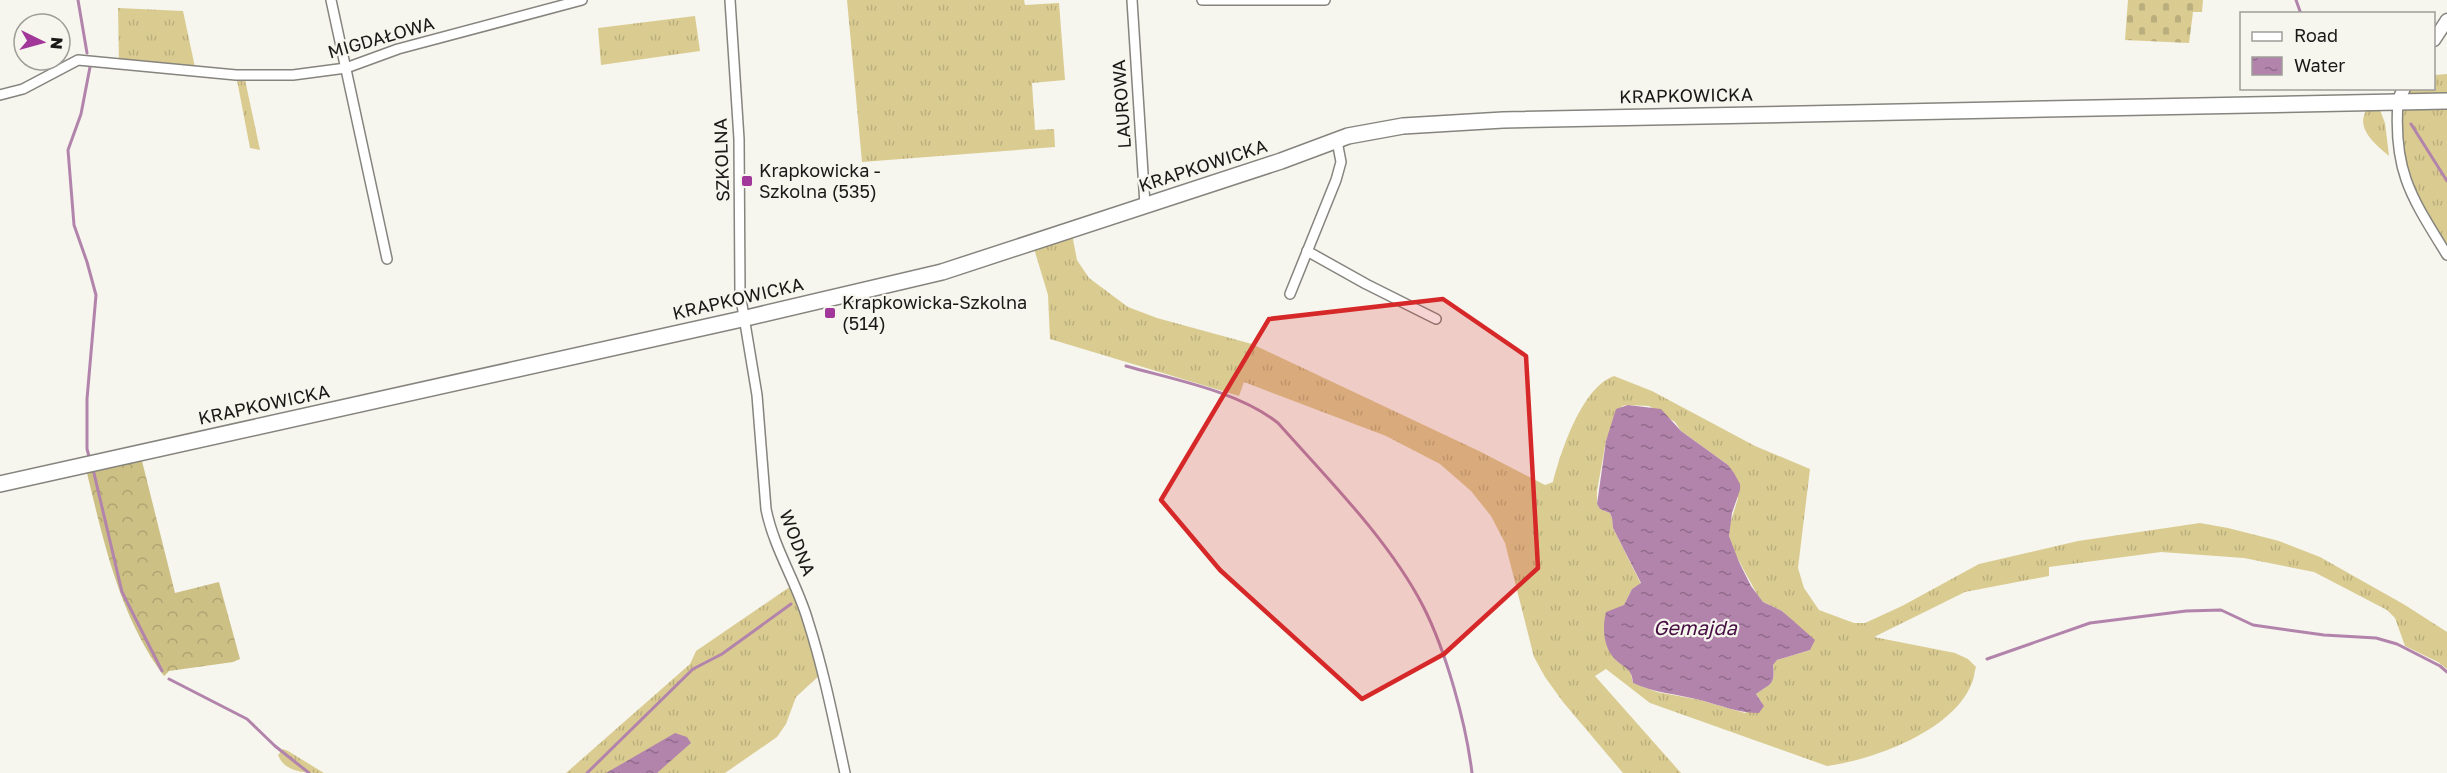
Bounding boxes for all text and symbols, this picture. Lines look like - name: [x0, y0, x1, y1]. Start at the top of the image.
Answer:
- street label: MIGDAŁOWA: [325, 11, 436, 63]
- north arrow: [12, 12, 72, 72]
- legend: [2240, 12, 2435, 90]
- text: Road: [2294, 24, 2338, 46]
- text: N: [46, 36, 67, 50]
- text: Water: [2294, 54, 2345, 76]
- street label: LAUROWA: [1107, 59, 1135, 149]
- street label: KRAPKOWICKA: [1619, 83, 1753, 107]
- street label: SZKOLNA: [709, 118, 733, 202]
- street label: KRAPKOWICKA: [1136, 134, 1270, 196]
- place label: Krapkowicka - Szkolna (535): [759, 159, 881, 202]
- marker: Krapkowicka - Szkolna (535): [740, 174, 754, 188]
- street label: KRAPKOWICKA: [670, 272, 805, 324]
- place label: Krapkowicka-Szkolna (514): [842, 291, 1027, 334]
- marker: Krapkowicka-Szkolna (514): [823, 306, 837, 320]
- street label: KRAPKOWICKA: [196, 379, 331, 429]
- street label: WODNA: [775, 507, 821, 579]
- water label: Gemajda: [1653, 615, 1738, 640]

